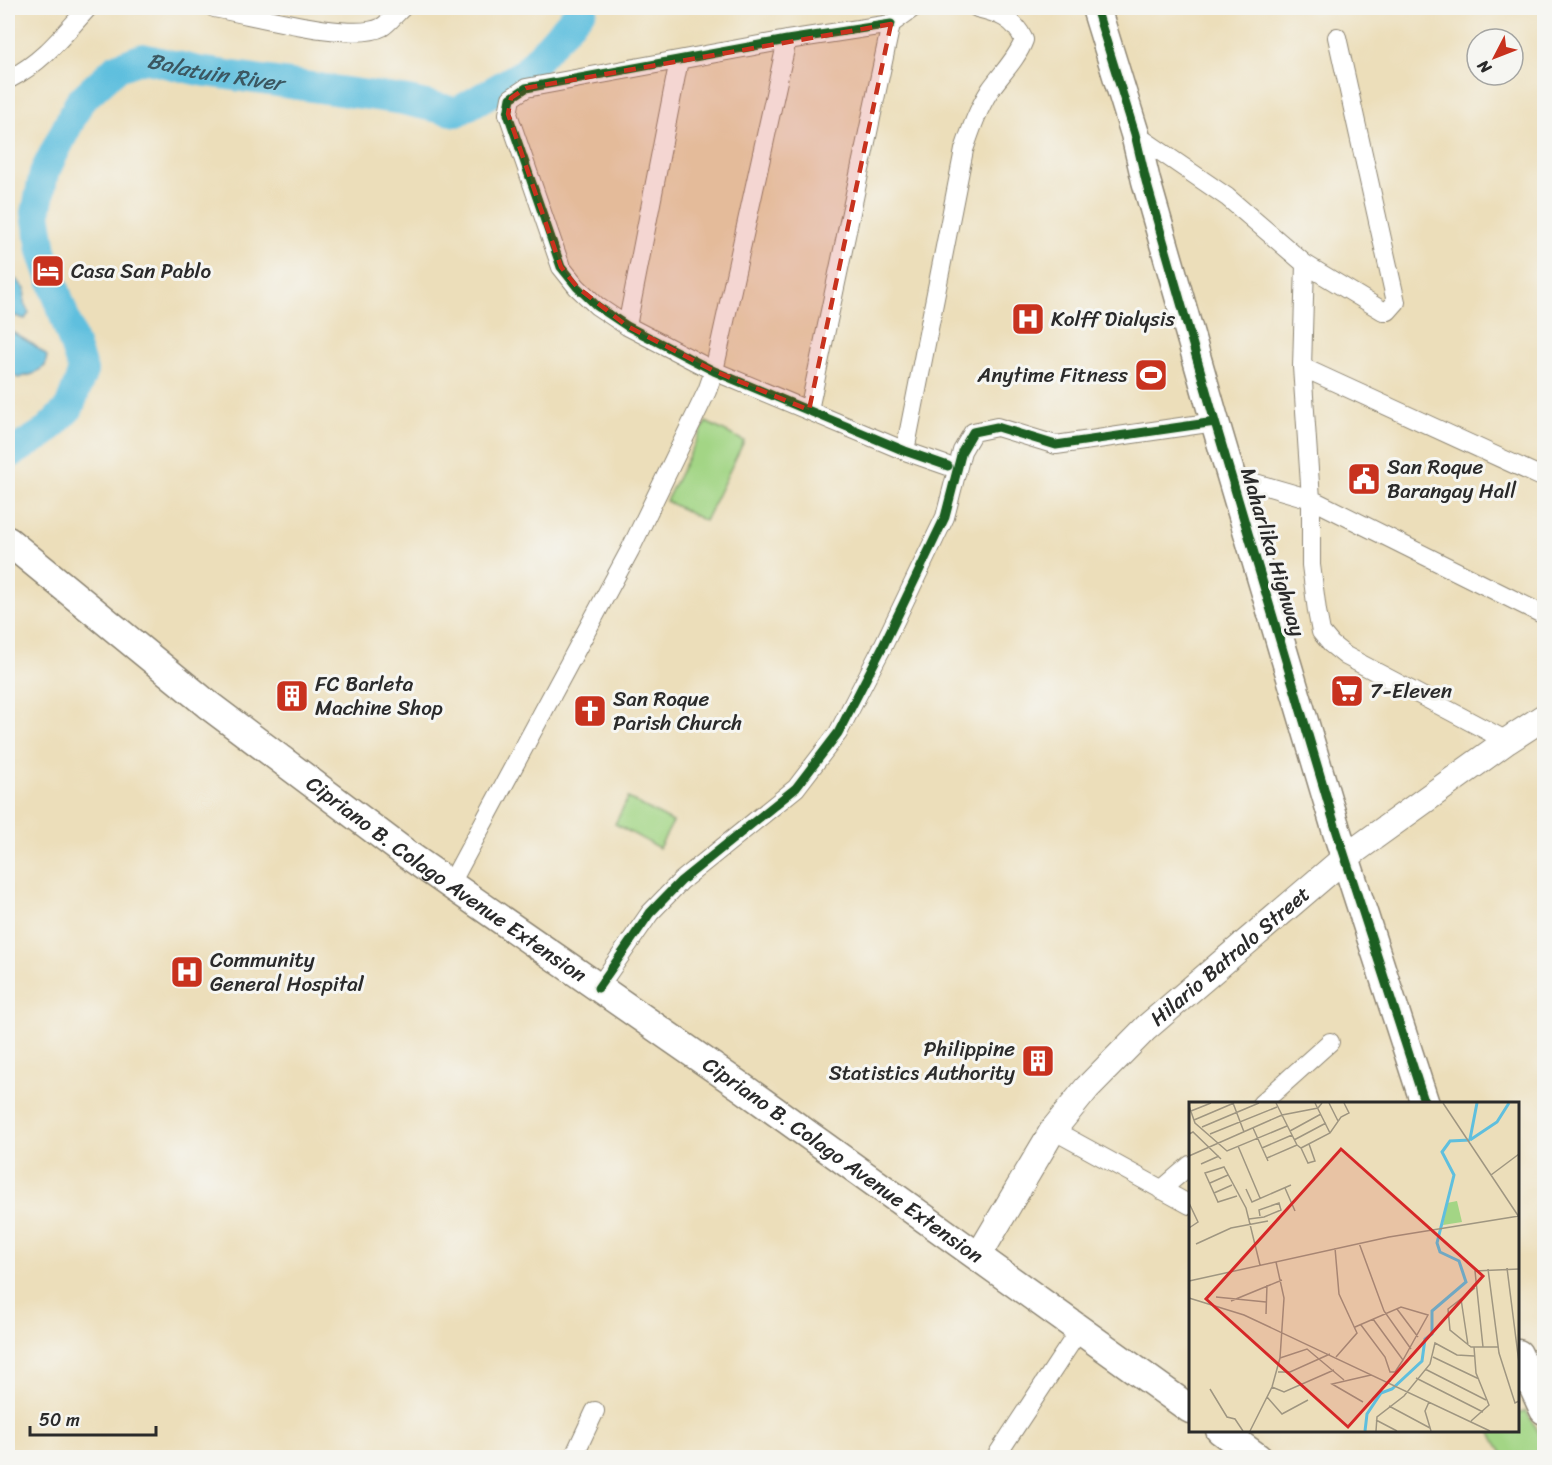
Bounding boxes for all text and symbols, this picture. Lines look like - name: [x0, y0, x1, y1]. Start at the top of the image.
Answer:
- north arrow: [1465, 27, 1525, 87]
- water label: Balatuin River: [144, 40, 289, 103]
- text: N: [1469, 52, 1499, 81]
- place label: Casa San Pablo: [71, 252, 212, 290]
- hotel icon: Casa San Pablo: [30, 253, 66, 289]
- place label: Kolff Dialysis: [1051, 300, 1176, 338]
- hospital icon: Kolff Dialysis: [1010, 301, 1046, 337]
- place label: Anytime Fitness: [976, 356, 1128, 394]
- sports icon: Anytime Fitness: [1133, 357, 1169, 393]
- place label: San Roque Barangay Hall: [1387, 448, 1517, 510]
- public building icon: San Roque Barangay Hall: [1346, 461, 1382, 497]
- street label: Maharlika Highway: [1229, 463, 1317, 641]
- place label: FC Barleta Machine Shop: [315, 665, 443, 727]
- place label: 7-Eleven: [1370, 672, 1452, 710]
- supermarket icon: 7-Eleven: [1329, 673, 1365, 709]
- building icon: FC Barleta Machine Shop: [274, 678, 310, 714]
- place label: San Roque Parish Church: [613, 680, 742, 742]
- church icon: San Roque Parish Church: [572, 693, 608, 729]
- street label: Cipriano B. Colago Avenue Extension: [298, 765, 595, 993]
- street label: Hilario Batralo Street: [1141, 876, 1319, 1036]
- place label: Community General Hospital: [210, 941, 365, 1003]
- hospital icon: Community General Hospital: [169, 954, 205, 990]
- place label: Philippine Statistics Authority: [829, 1030, 1015, 1092]
- building icon: Philippine Statistics Authority: [1020, 1043, 1056, 1079]
- street label: Cipriano B. Colago Avenue Extension: [694, 1046, 992, 1274]
- inset map: [1189, 1102, 1519, 1432]
- scale bar: [30, 1399, 156, 1437]
- text: 50 m: [39, 1404, 80, 1436]

